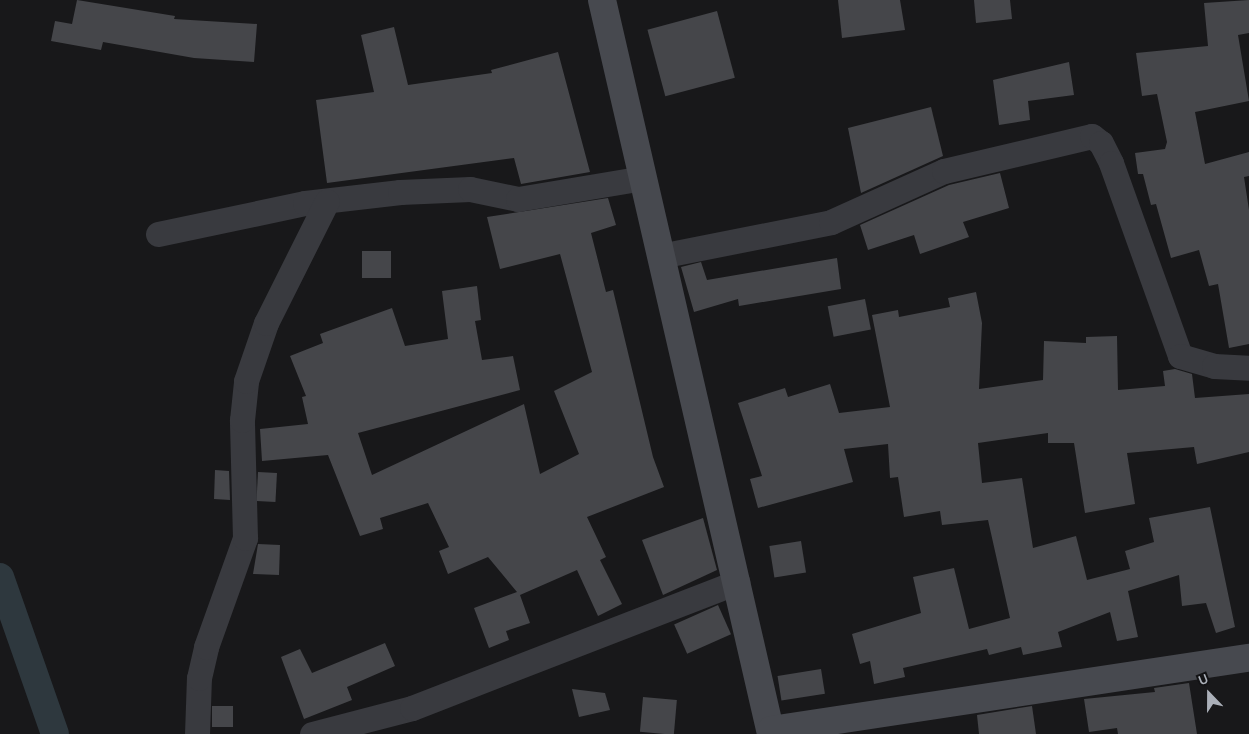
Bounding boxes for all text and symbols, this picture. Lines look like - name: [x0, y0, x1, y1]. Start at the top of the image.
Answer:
- north arrow: [1184, 669, 1234, 719]
- text: U: [1196, 670, 1211, 689]

